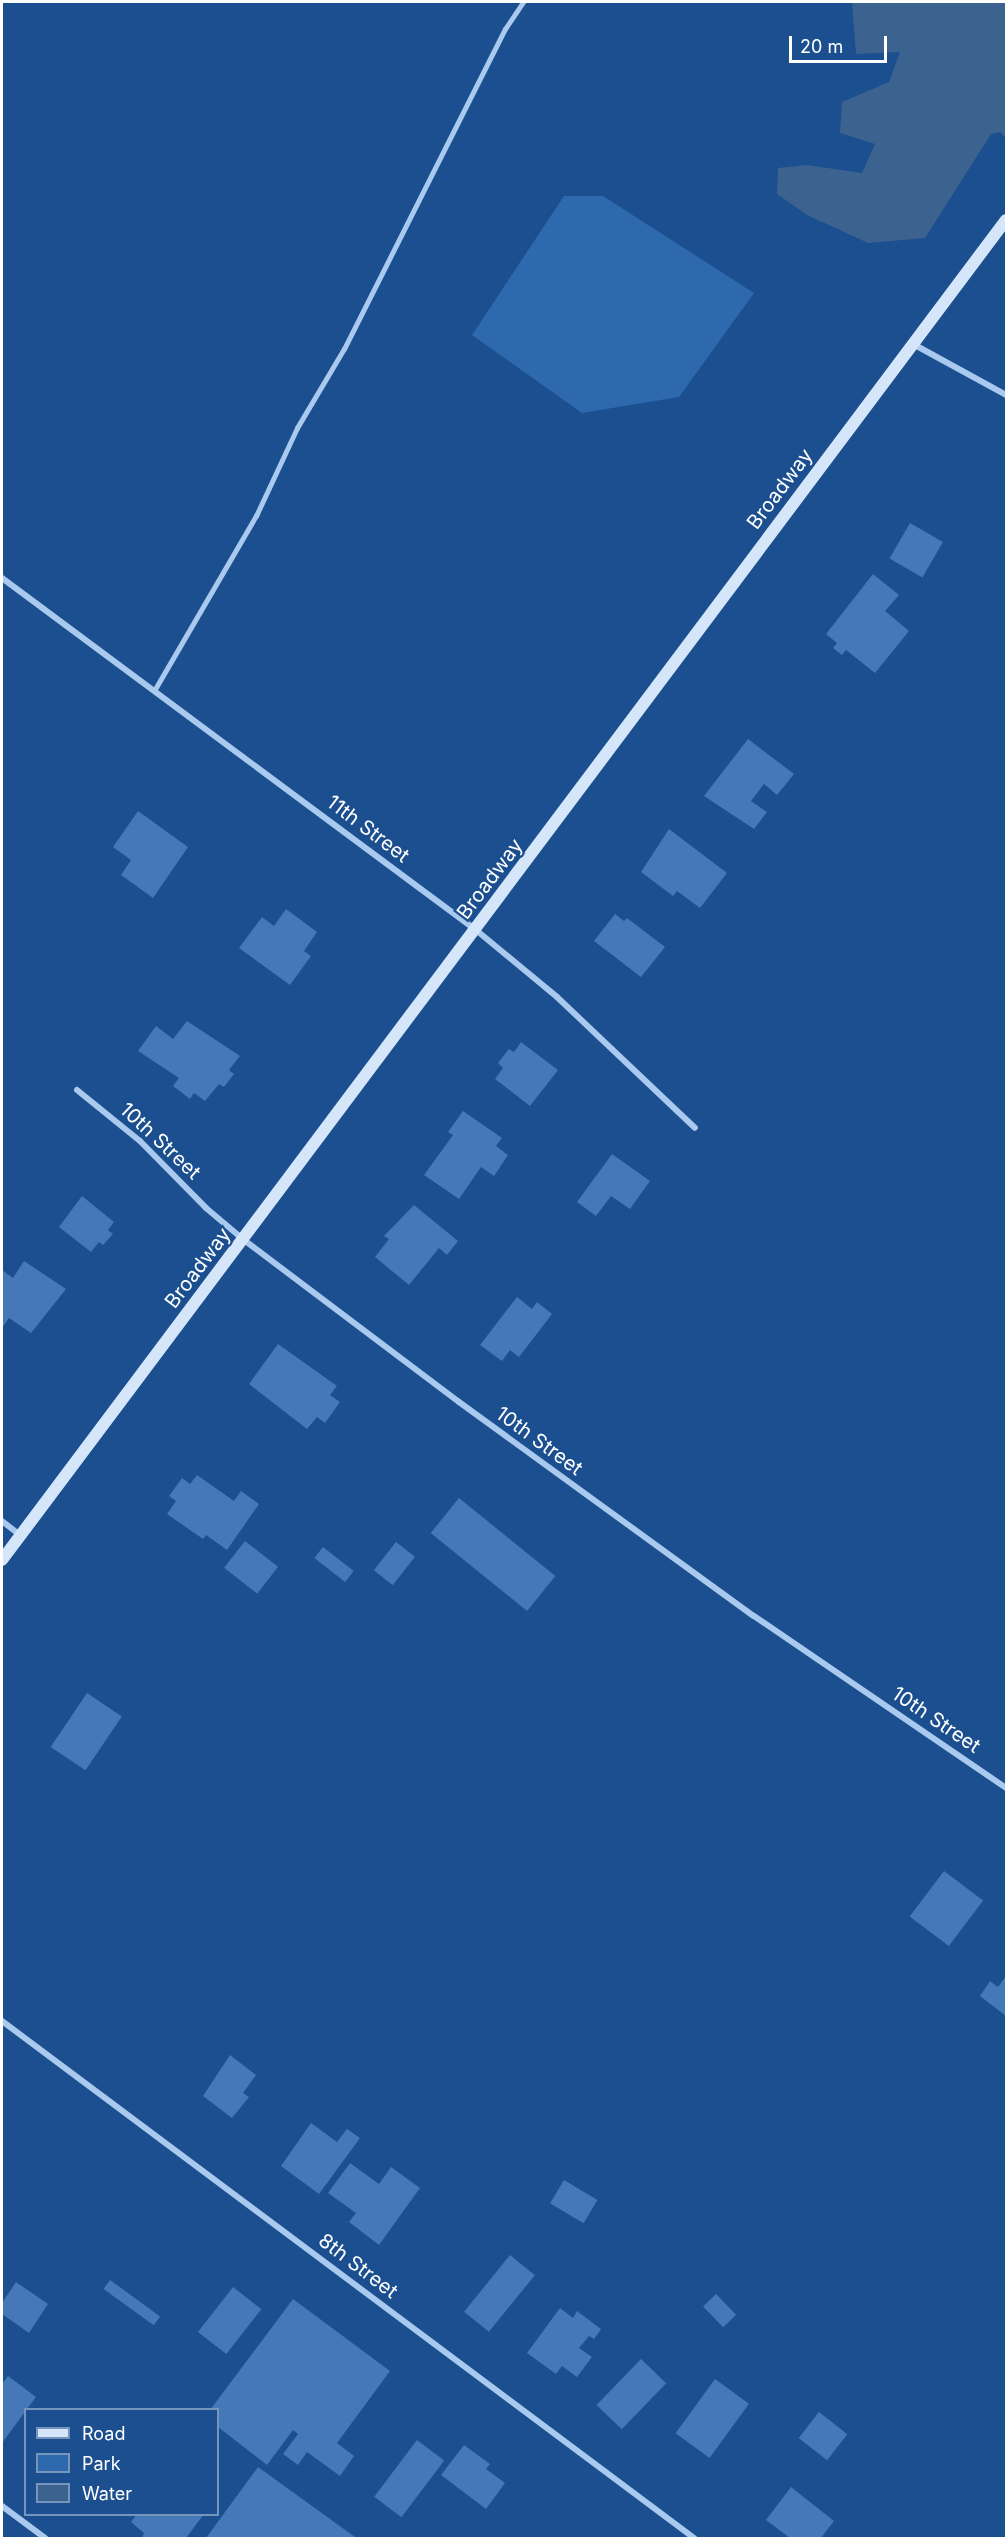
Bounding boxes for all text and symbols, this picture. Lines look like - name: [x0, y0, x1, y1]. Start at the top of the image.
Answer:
- scale bar: [792, 24, 890, 62]
- text: 20 m: [800, 36, 843, 57]
- street label: Broadway: [742, 444, 818, 534]
- street label: 11th Street: [322, 790, 414, 868]
- street label: Broadway: [452, 834, 528, 924]
- street label: 10th Street: [115, 1098, 205, 1184]
- street label: Broadway: [160, 1223, 236, 1313]
- street label: 10th Street: [491, 1401, 587, 1481]
- street label: 10th Street: [887, 1682, 985, 1758]
- street label: 8th Street: [314, 2228, 402, 2304]
- legend: [24, 2408, 219, 2516]
- text: Road: [82, 2423, 125, 2444]
- text: Park: [82, 2453, 121, 2474]
- text: Water: [82, 2483, 132, 2504]

